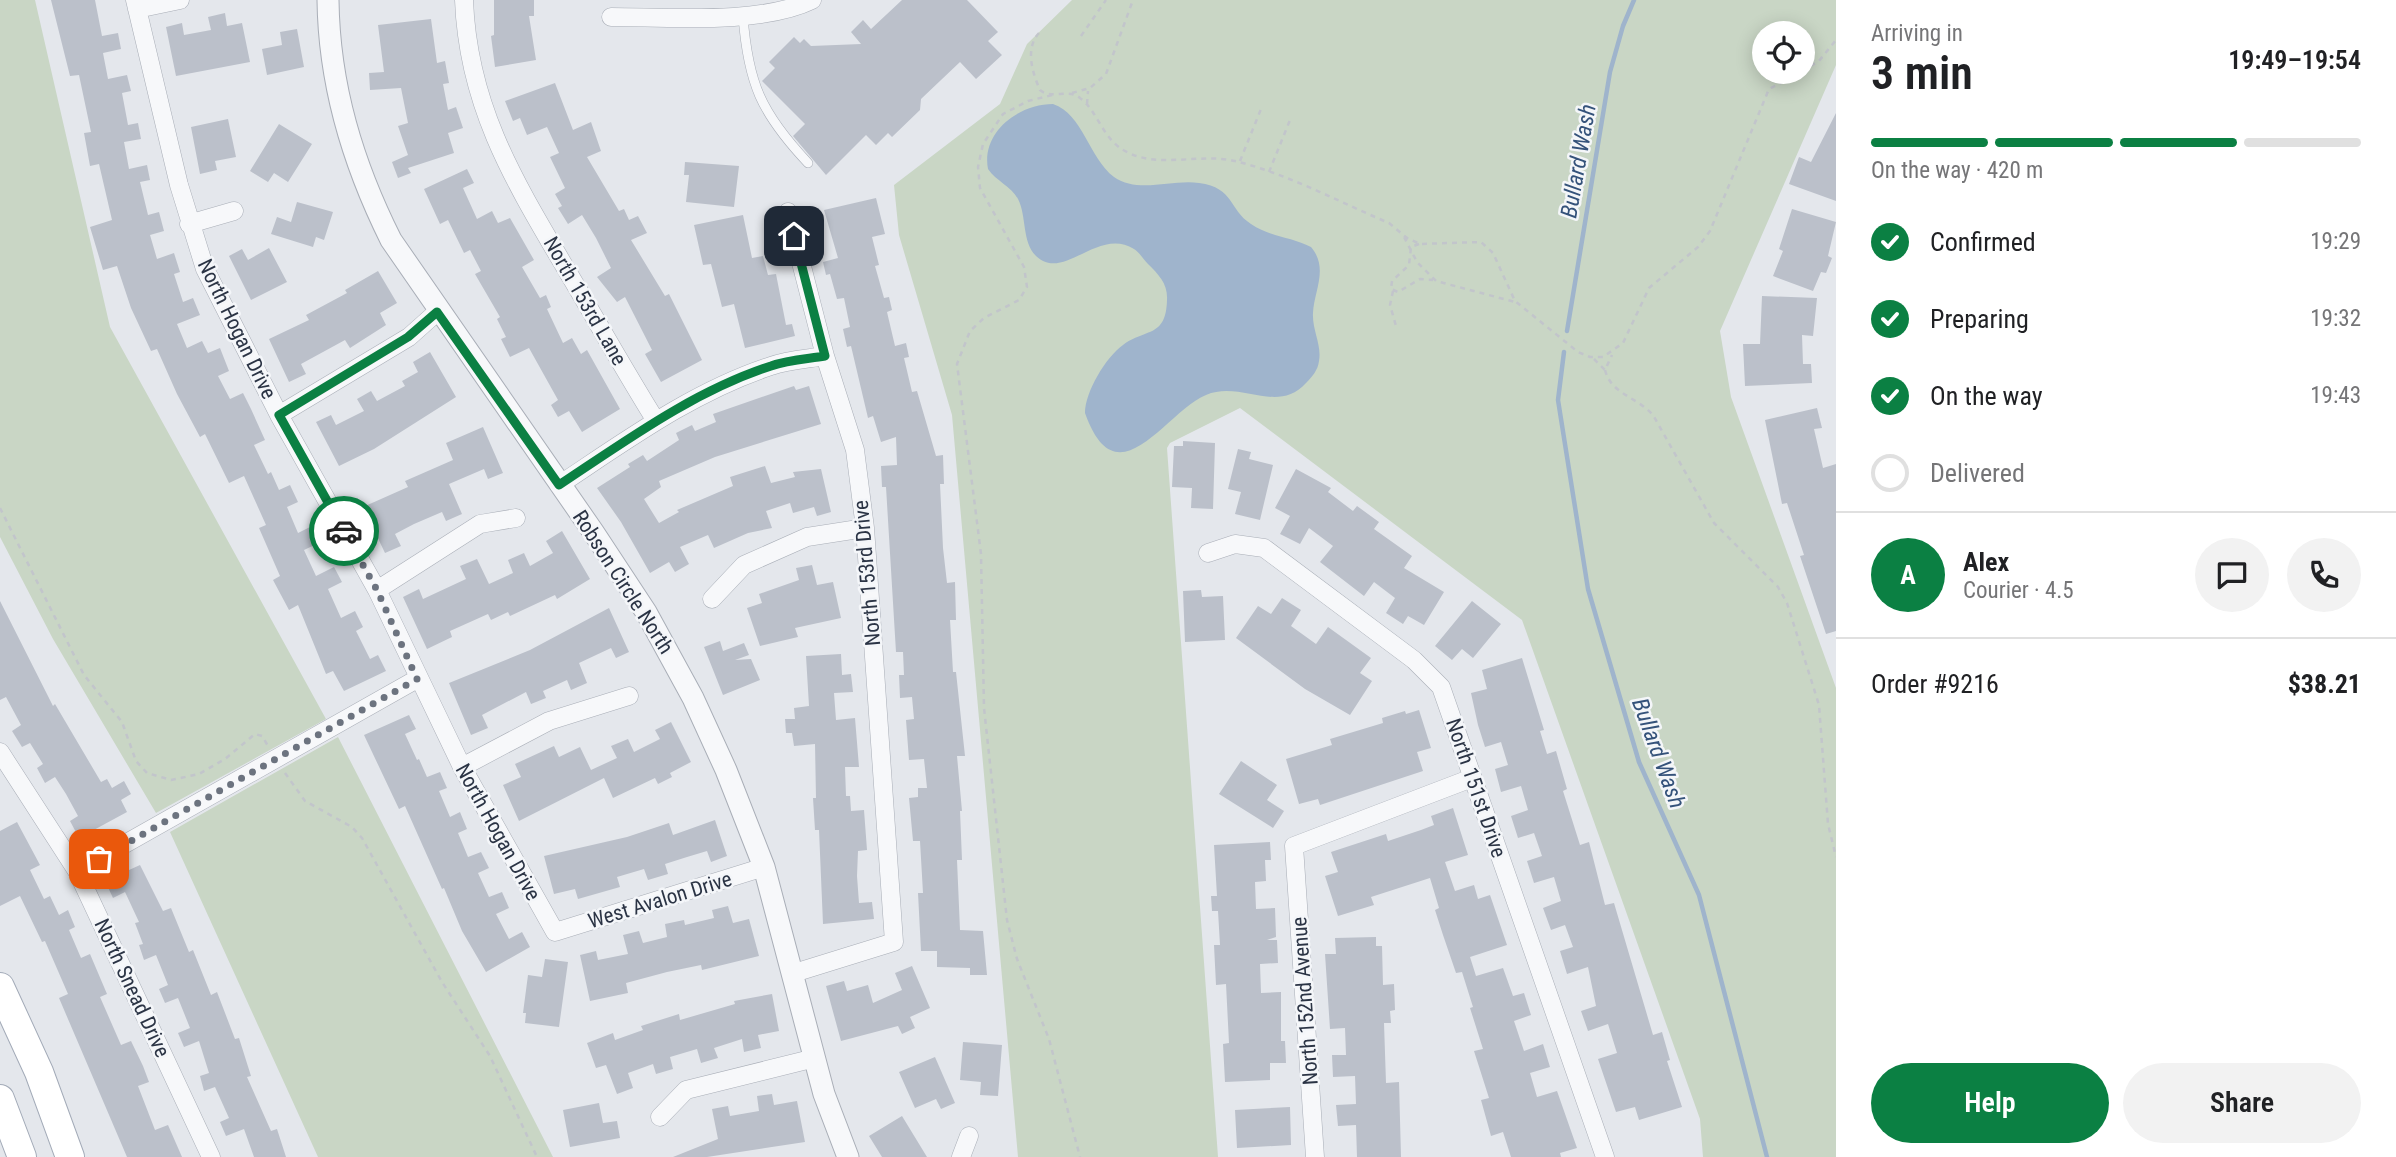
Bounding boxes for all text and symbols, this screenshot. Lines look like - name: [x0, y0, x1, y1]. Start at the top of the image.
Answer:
- text: Arriving in: [1871, 20, 1963, 47]
- map controls: [1752, 21, 1815, 84]
- button: locate: [1752, 21, 1815, 84]
- text: 19:49–19:54: [2228, 45, 2361, 75]
- text: 3 min: [1871, 46, 1973, 100]
- water label: Bullard Wash: [1555, 102, 1602, 220]
- text: On the way · 420 m: [1871, 157, 2043, 184]
- pin: [764, 206, 824, 266]
- icon: home: [775, 217, 813, 255]
- icon: check: [1871, 223, 1909, 261]
- text: Confirmed: [1930, 227, 2036, 257]
- text: 19:29: [2310, 228, 2361, 255]
- street label: North 153rd Lane: [539, 233, 632, 370]
- street label: North Hogan Drive: [193, 255, 281, 403]
- icon: check: [1871, 300, 1909, 338]
- text: Preparing: [1930, 304, 2029, 334]
- text: 19:32: [2310, 305, 2361, 332]
- icon: check: [1871, 377, 1909, 415]
- text: On the way: [1930, 381, 2043, 411]
- text: 19:43: [2310, 382, 2361, 409]
- text: Delivered: [1930, 458, 2025, 488]
- courier: [309, 496, 379, 566]
- street label: North 153rd Drive: [849, 499, 885, 647]
- street label: Robson Circle North: [568, 506, 678, 658]
- icon: car: [325, 512, 363, 550]
- button: chat: [2195, 538, 2269, 612]
- button: phone: [2287, 538, 2361, 612]
- text: Alex: [1963, 547, 2009, 577]
- text: A: [1900, 560, 1916, 590]
- text: Courier · 4.5: [1963, 577, 2074, 604]
- text: Order #9216: [1871, 669, 1999, 699]
- text: $38.21: [2288, 669, 2361, 699]
- water label: Bullard Wash: [1626, 694, 1691, 812]
- street label: North 151st Drive: [1441, 715, 1511, 861]
- street label: North Hogan Drive: [451, 759, 546, 905]
- pin: [69, 829, 129, 889]
- icon: bag: [80, 840, 118, 878]
- street label: West Avalon Drive: [585, 867, 735, 933]
- street label: North Snead Drive: [89, 915, 175, 1061]
- street label: North 152nd Avenue: [1287, 916, 1323, 1086]
- button: Help: [1871, 1063, 2109, 1143]
- button: Share: [2123, 1063, 2361, 1143]

